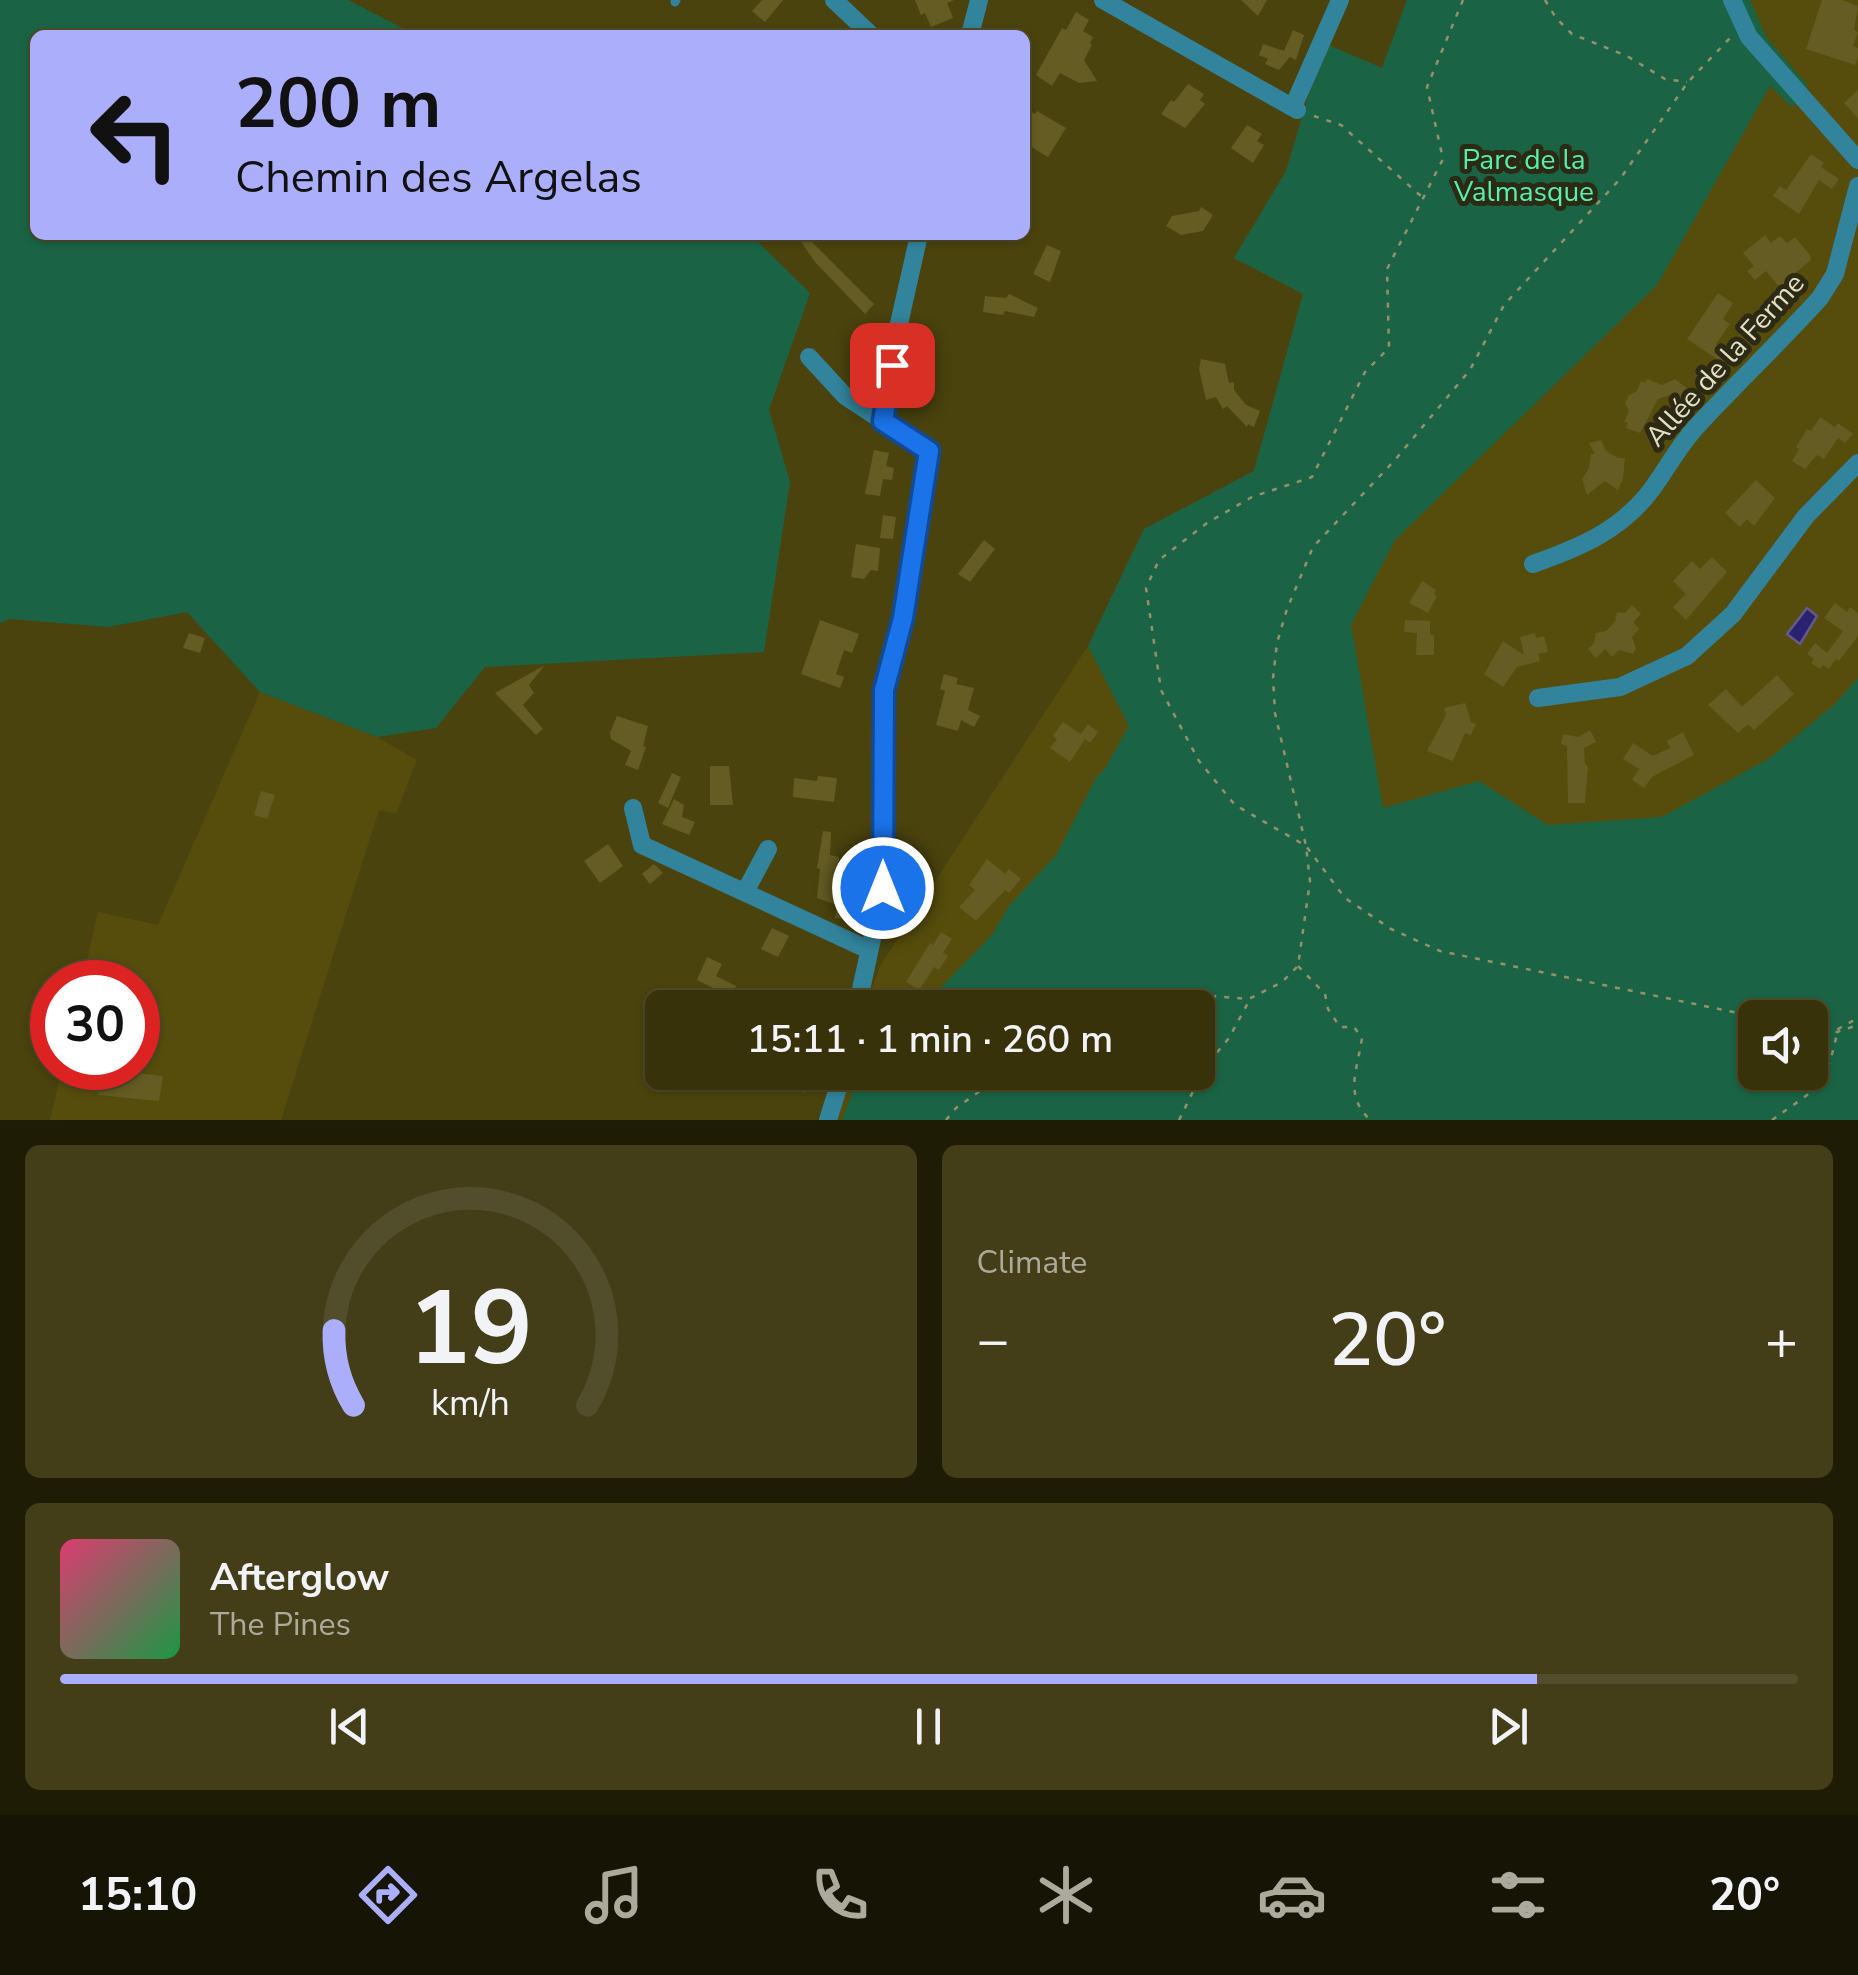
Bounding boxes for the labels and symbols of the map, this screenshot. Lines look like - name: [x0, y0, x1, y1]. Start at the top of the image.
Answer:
- park label: Parc de la Valmasque: [1453, 141, 1594, 211]
- street label: Allée de la Ferme: [1637, 265, 1813, 455]
- pin: [850, 323, 935, 408]
- position arrow: [831, 836, 935, 940]
- speed limit sign: 30: [30, 960, 160, 1090]

